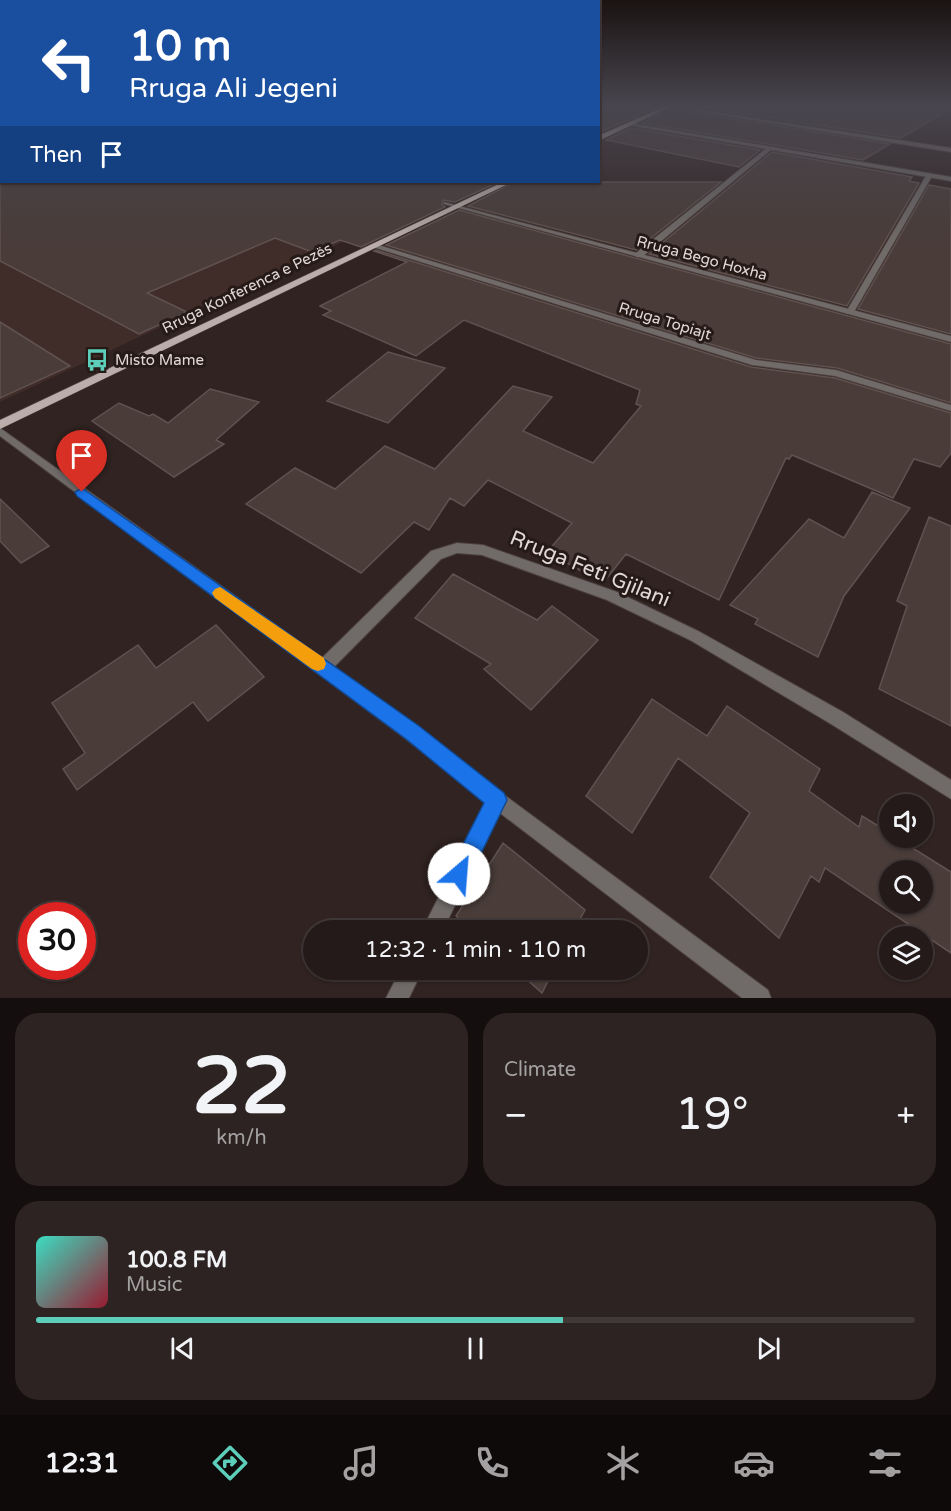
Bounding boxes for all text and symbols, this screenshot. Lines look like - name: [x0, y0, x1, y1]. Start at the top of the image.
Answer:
- text: 10 m: [129, 21, 231, 72]
- icon: left: [30, 24, 108, 102]
- text: Rruga Ali Jegeni: [129, 72, 338, 105]
- icon: arrive: [95, 138, 128, 171]
- text: Then: [30, 142, 83, 168]
- street label: Rruga Bego Hoxha: [635, 232, 769, 284]
- street label: Rruga Konferenca e Pezës: [159, 239, 335, 337]
- street label: Rruga Topiajt: [617, 298, 714, 344]
- bus stop icon: Misto Mame: [84, 347, 110, 373]
- place label: Misto Mame: [115, 351, 204, 369]
- pin: [56, 430, 107, 492]
- icon: arrive: [65, 439, 98, 472]
- street label: Rruga Feti Gjilani: [506, 526, 674, 612]
- map controls: [879, 794, 933, 980]
- button: sound: [879, 794, 933, 848]
- position arrow: [427, 842, 491, 906]
- button: search: [879, 860, 933, 914]
- speed limit sign: 30: [18, 902, 96, 980]
- button: layers: [879, 926, 933, 980]
- text: 12:32 · 1 min · 110 m: [365, 937, 586, 963]
- text: 22: [193, 1040, 290, 1134]
- text: Climate: [504, 1058, 576, 1082]
- text: 19°: [675, 1088, 749, 1142]
- text: −: [504, 1096, 528, 1135]
- text: +: [896, 1096, 915, 1135]
- text: km/h: [216, 1126, 267, 1150]
- text: 100.8 FM: [126, 1247, 227, 1273]
- text: Music: [126, 1273, 182, 1297]
- icon: previous: [166, 1332, 199, 1365]
- icon: pause: [459, 1332, 492, 1365]
- icon: next: [752, 1332, 785, 1365]
- icon: directions: [209, 1442, 251, 1484]
- icon: music: [340, 1442, 382, 1484]
- icon: phone: [471, 1442, 513, 1484]
- icon: climate: [602, 1442, 644, 1484]
- icon: car: [733, 1442, 775, 1484]
- icon: filters: [864, 1442, 906, 1484]
- text: 12:31: [45, 1447, 119, 1480]

